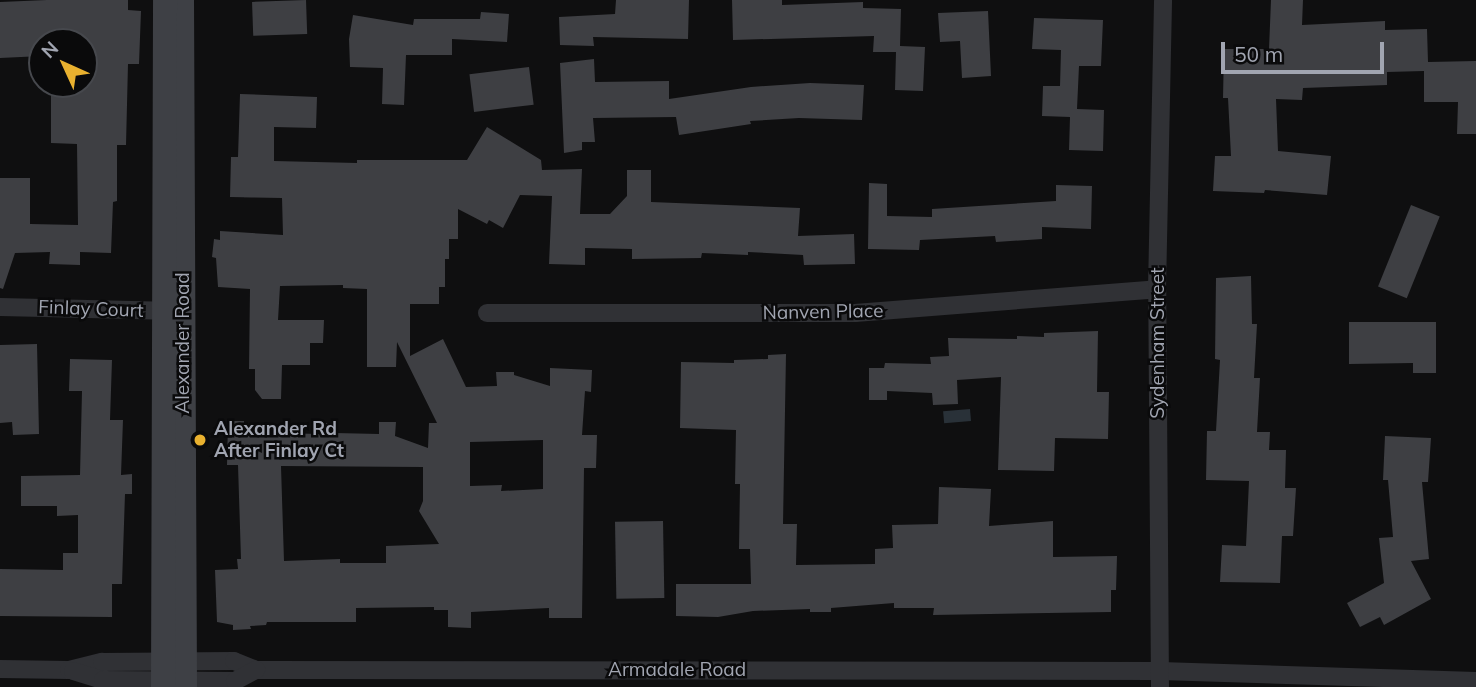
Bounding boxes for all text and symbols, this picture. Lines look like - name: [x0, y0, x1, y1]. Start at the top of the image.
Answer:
- north arrow: [28, 28, 98, 98]
- scale bar: [1224, 28, 1387, 72]
- text: N: [36, 36, 63, 63]
- text: 50 m: [1234, 41, 1283, 67]
- street label: Sydenham Street: [1147, 267, 1169, 419]
- street label: Alexander Road: [172, 272, 194, 414]
- street label: Finlay Court: [38, 296, 144, 322]
- street label: Nanven Place: [762, 300, 884, 324]
- place label: Alexander Rd After Finlay Ct: [214, 418, 344, 462]
- marker: Alexander Rd After Finlay Ct: [192, 432, 208, 448]
- street label: Armadale Road: [608, 659, 746, 681]

